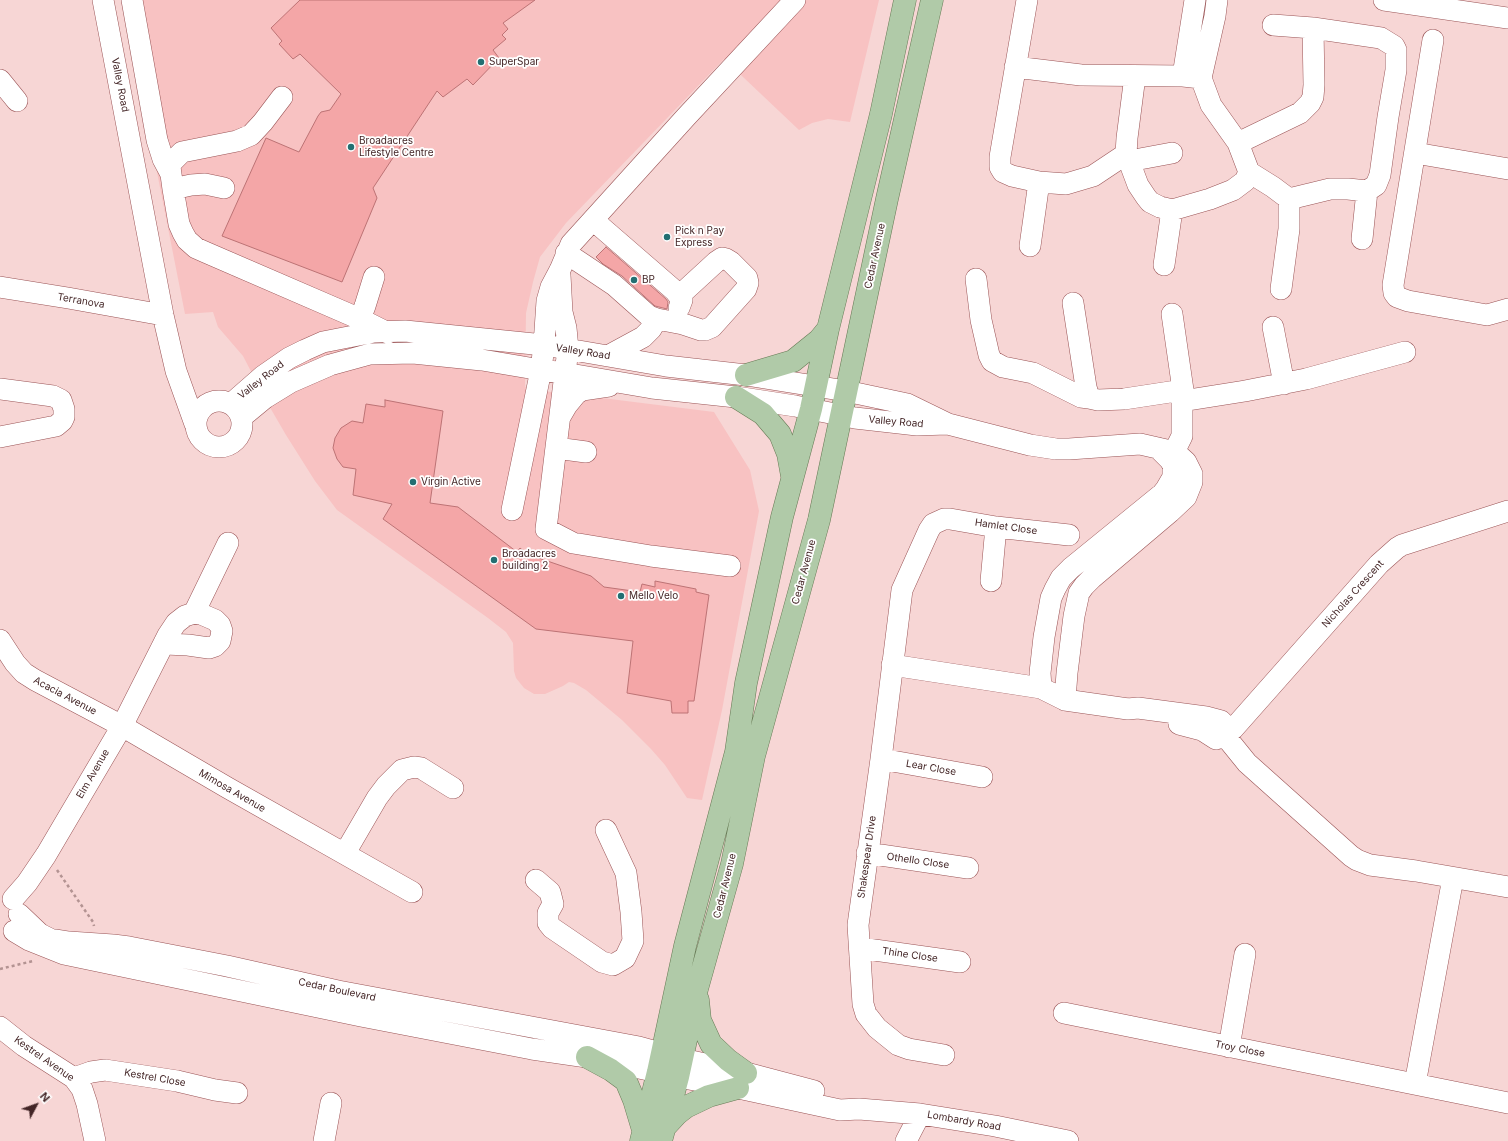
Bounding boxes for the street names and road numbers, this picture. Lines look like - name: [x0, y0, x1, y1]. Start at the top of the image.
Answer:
- street label: Valley Road: [109, 57, 131, 113]
- street label: Cedar Avenue: [862, 222, 888, 290]
- street label: Terranova: [56, 291, 106, 311]
- street label: Valley Road: [555, 342, 611, 362]
- street label: Valley Road: [236, 358, 286, 402]
- street label: Valley Road: [868, 414, 924, 430]
- street label: Hamlet Close: [974, 517, 1038, 537]
- street label: Cedar Avenue: [790, 538, 818, 606]
- street label: Nicholas Crescent: [1320, 558, 1386, 630]
- street label: Acacia Avenue: [31, 674, 99, 718]
- street label: Elm Avenue: [74, 747, 112, 801]
- street label: Lear Close: [905, 758, 957, 778]
- street label: Mimosa Avenue: [197, 767, 267, 815]
- street label: Shakespear Drive: [855, 815, 879, 899]
- street label: Othello Close: [886, 851, 950, 871]
- street label: Cedar Avenue: [711, 852, 739, 920]
- street label: Thine Close: [881, 945, 939, 965]
- street label: Cedar Boulevard: [297, 976, 377, 1004]
- street label: Kestrel Avenue: [12, 1034, 76, 1084]
- street label: Troy Close: [1214, 1038, 1266, 1060]
- street label: Kestrel Close: [123, 1067, 187, 1089]
- street label: Lombardy Road: [926, 1109, 1002, 1133]

